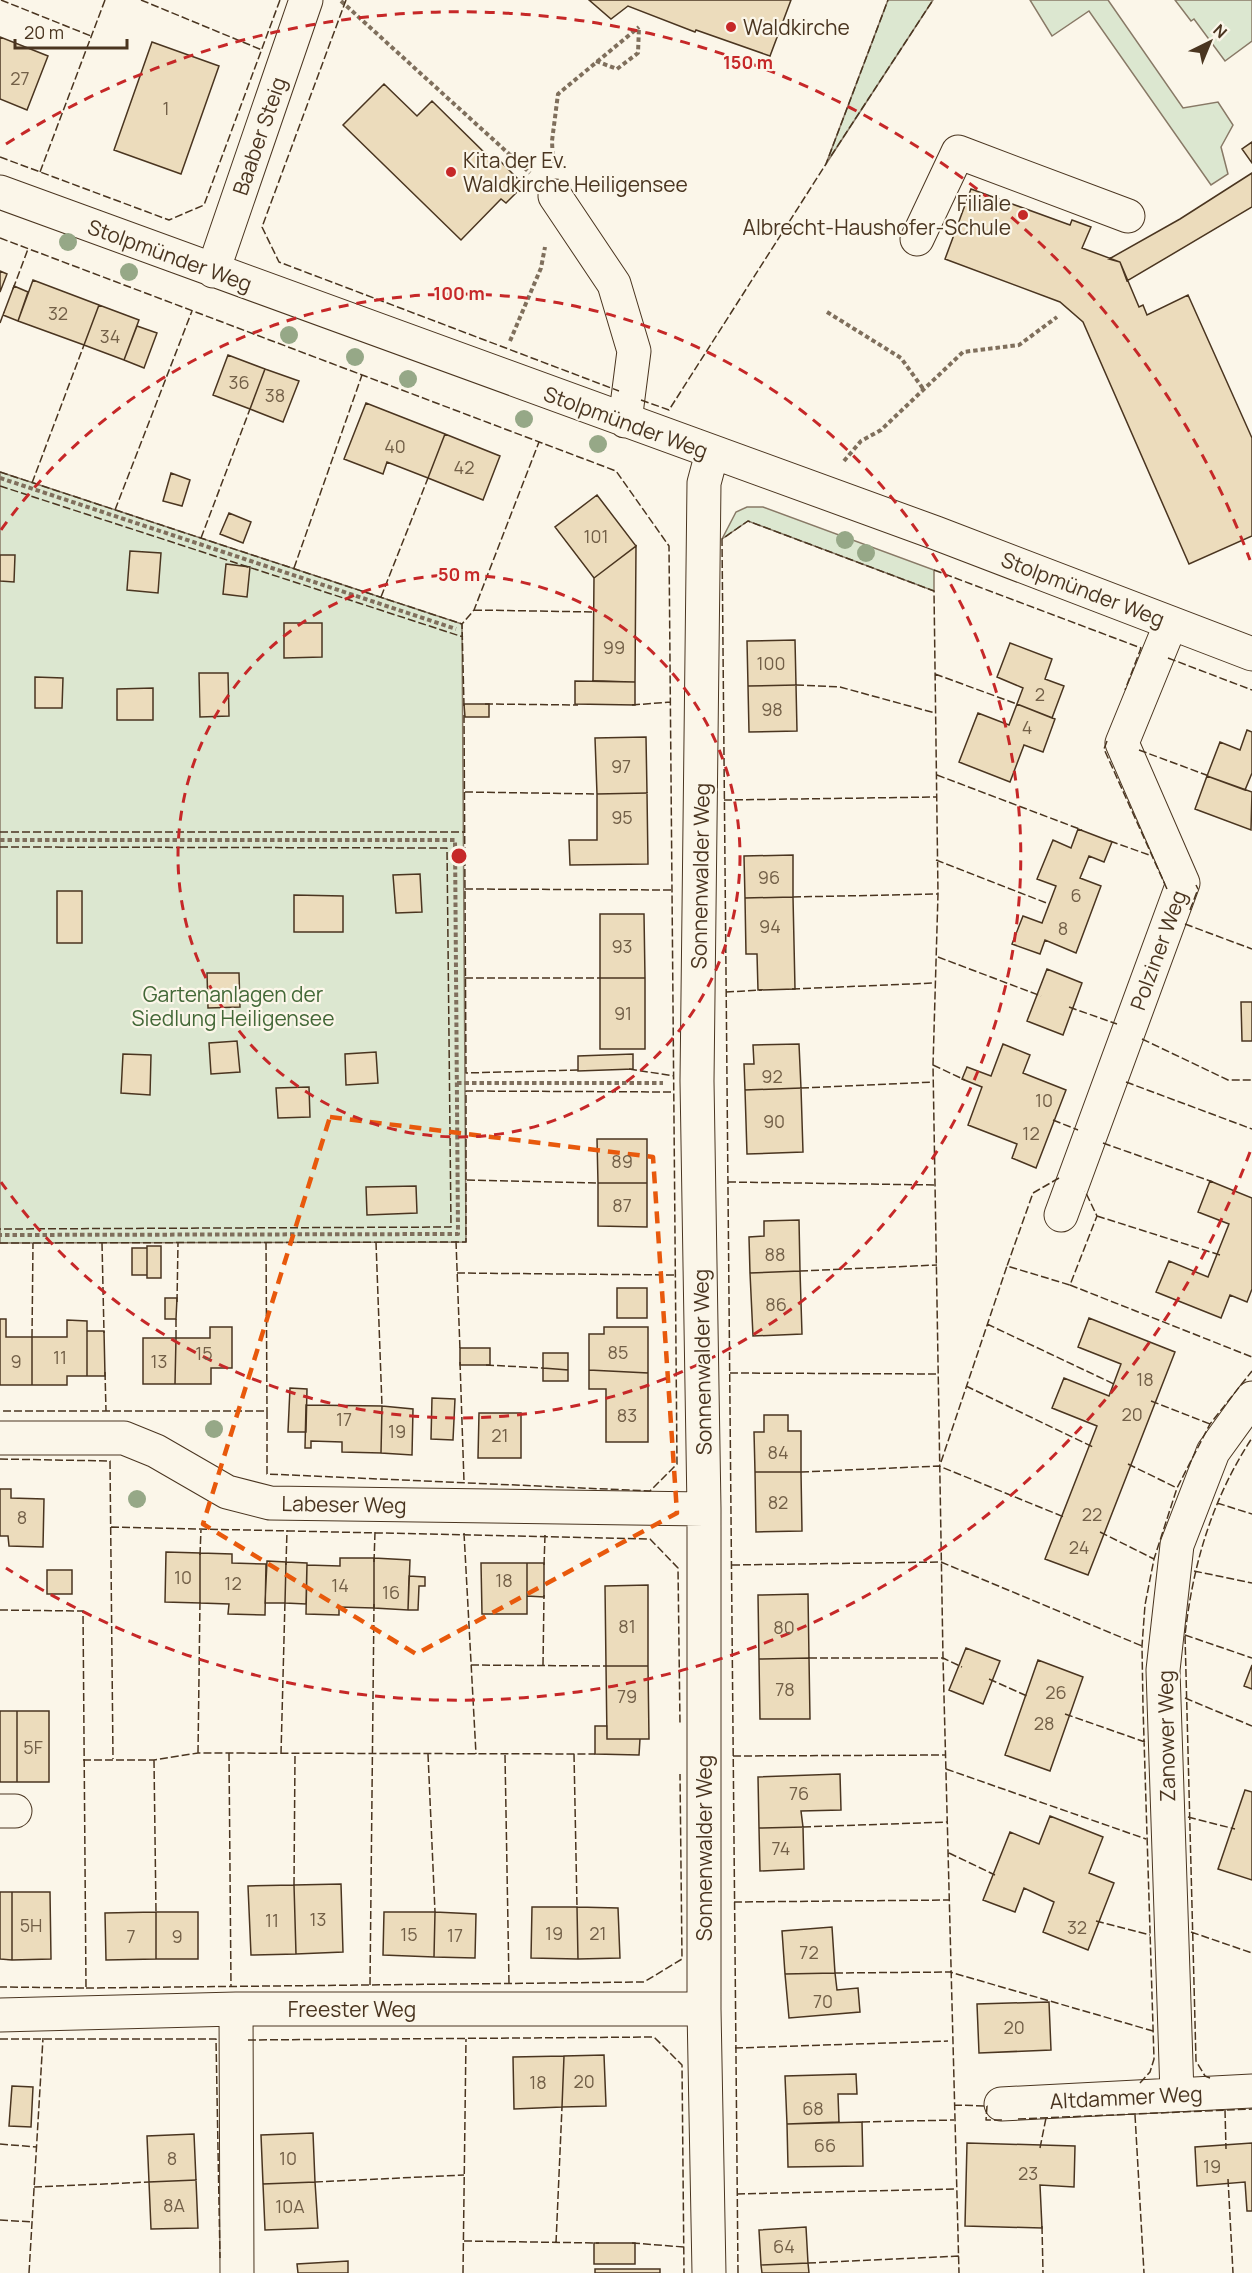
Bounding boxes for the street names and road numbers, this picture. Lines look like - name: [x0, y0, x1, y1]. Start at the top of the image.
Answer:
- street label: Baaber Steig: [226, 73, 292, 199]
- street label: Stolpmünder Weg: [84, 212, 256, 298]
- street label: Stolpmünder Weg: [540, 379, 712, 465]
- street label: Stolpmünder Weg: [997, 545, 1169, 633]
- street label: Sonnenwalder Weg: [684, 783, 716, 969]
- street label: Polziner Weg: [1123, 886, 1193, 1014]
- street label: Sonnenwalder Weg: [686, 1269, 718, 1455]
- street label: Labeser Weg: [281, 1489, 407, 1519]
- street label: Zanower Weg: [1151, 1670, 1181, 1802]
- street label: Sonnenwalder Weg: [690, 1755, 718, 1941]
- street label: Freester Weg: [288, 1995, 416, 2023]
- street label: Altdammer Weg: [1049, 2079, 1203, 2115]

